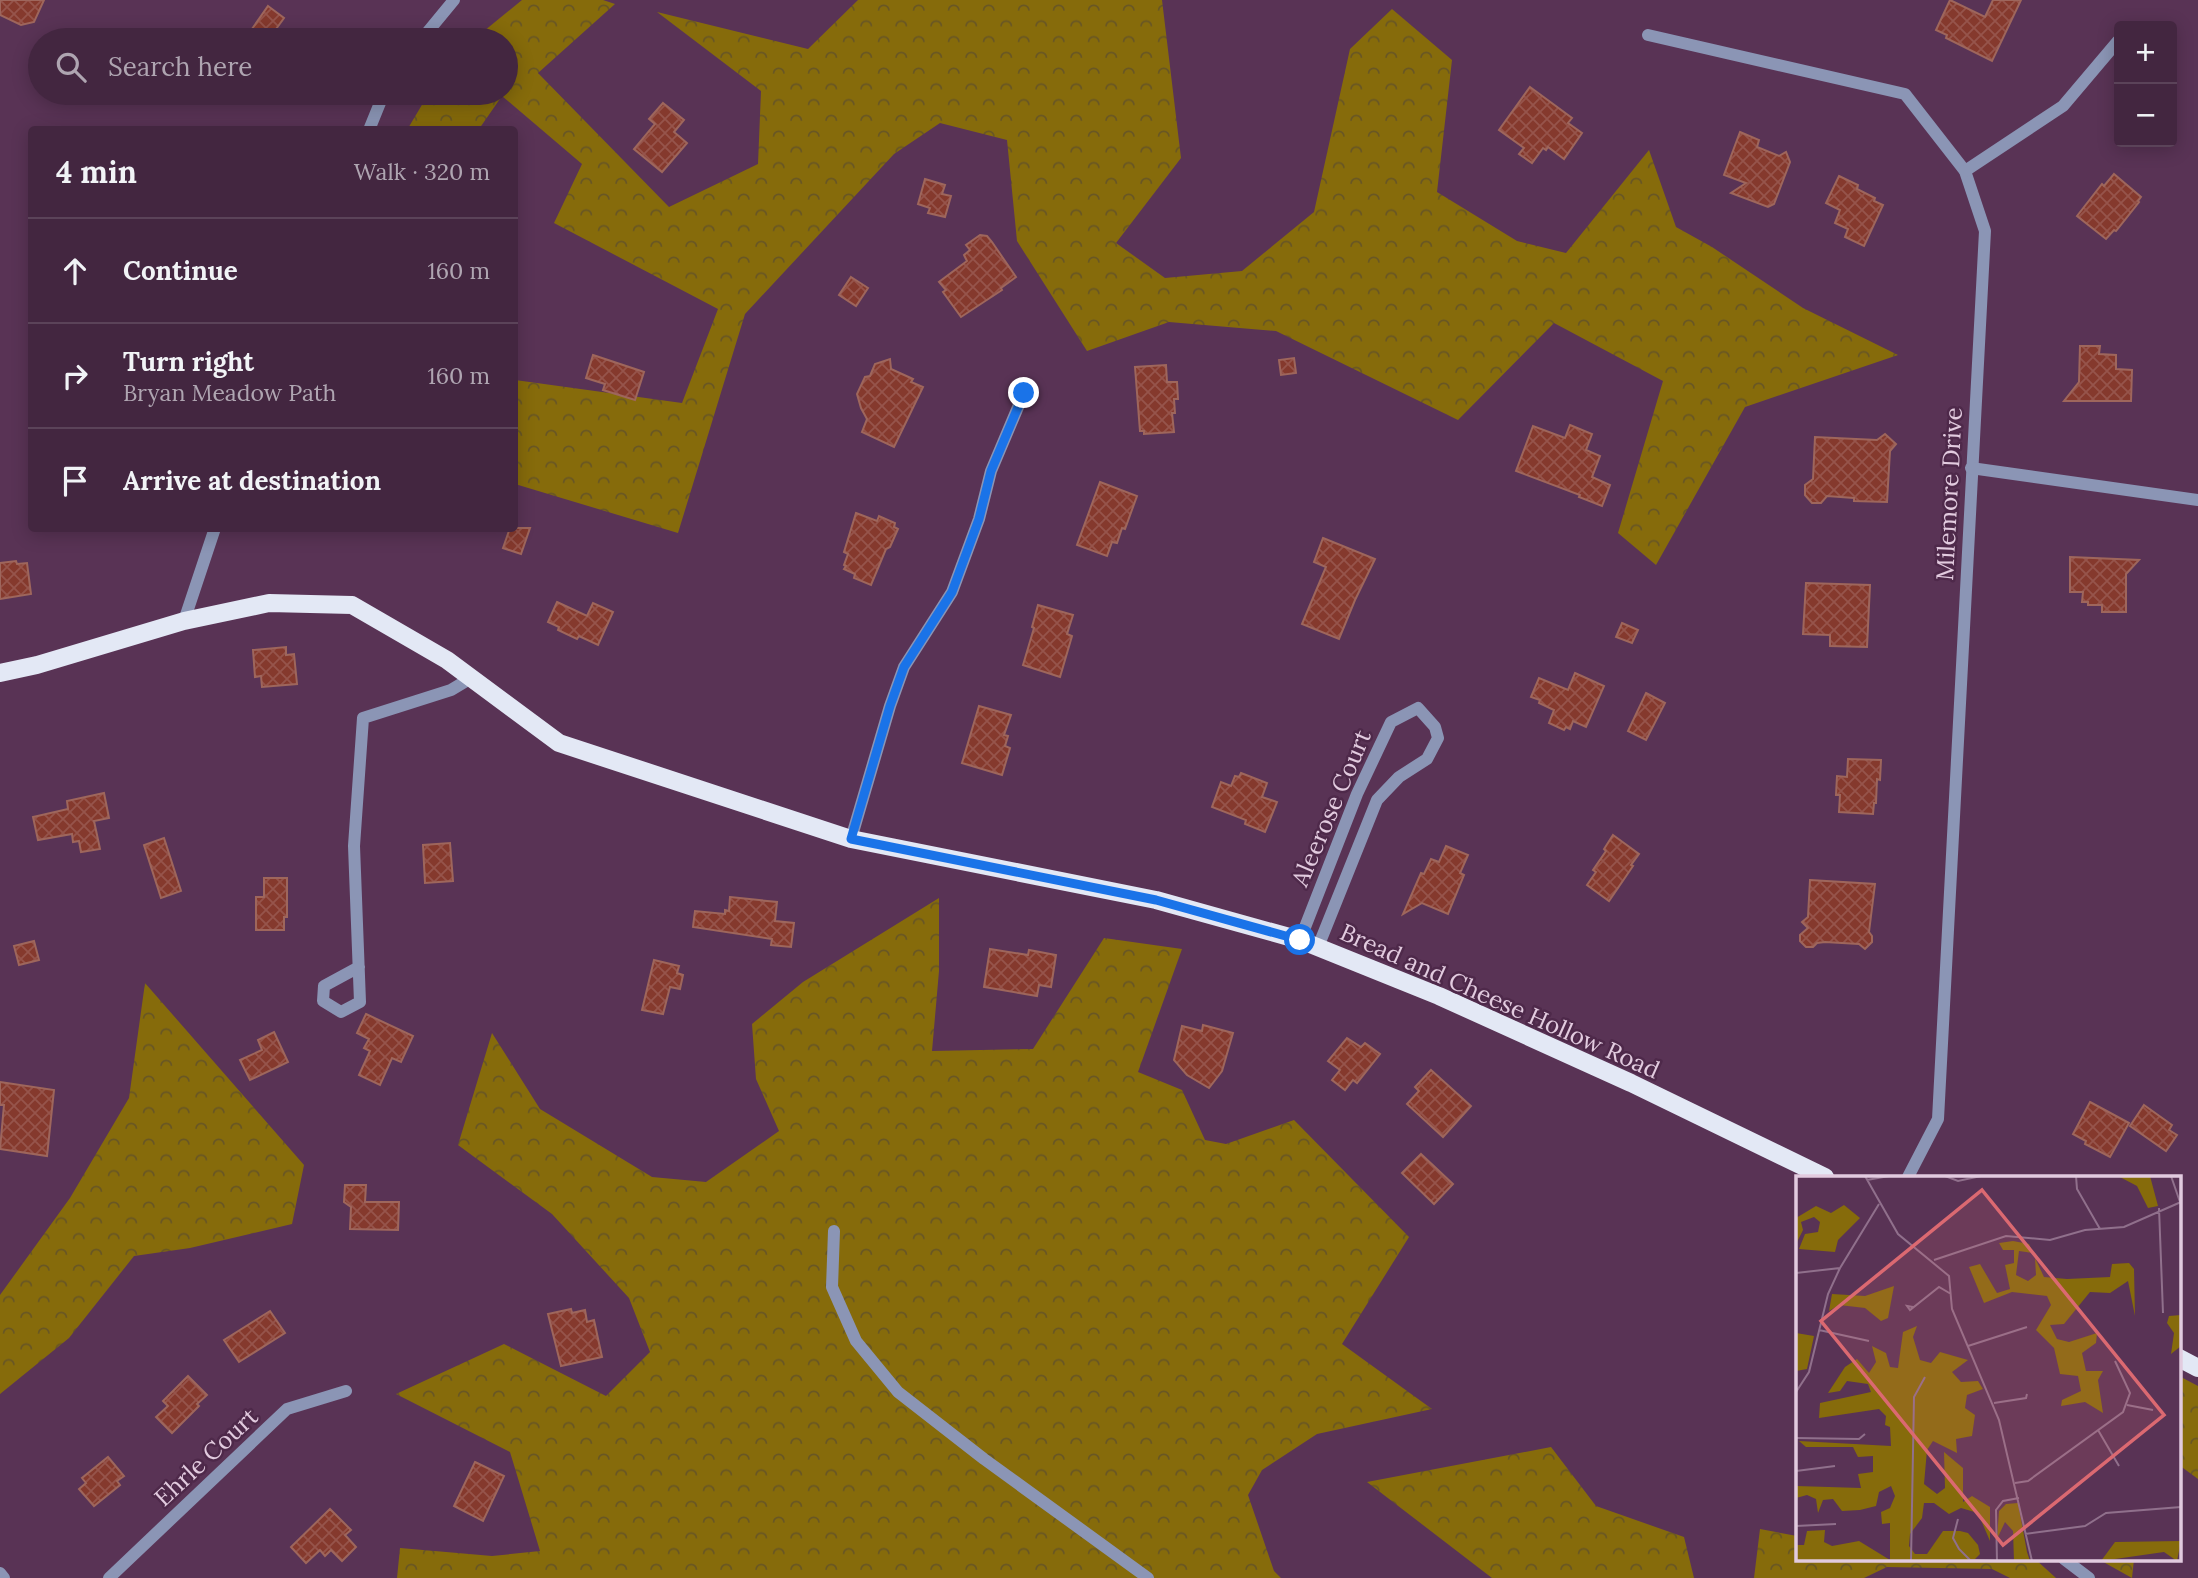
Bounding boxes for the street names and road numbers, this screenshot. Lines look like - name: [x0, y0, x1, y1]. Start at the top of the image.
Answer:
- street label: Milemore Drive: [1929, 407, 1969, 581]
- street label: Aleerose Court: [1284, 724, 1378, 892]
- street label: Bread and Cheese Hollow Road: [1335, 916, 1665, 1086]
- street label: Ehrle Court: [148, 1401, 265, 1513]

